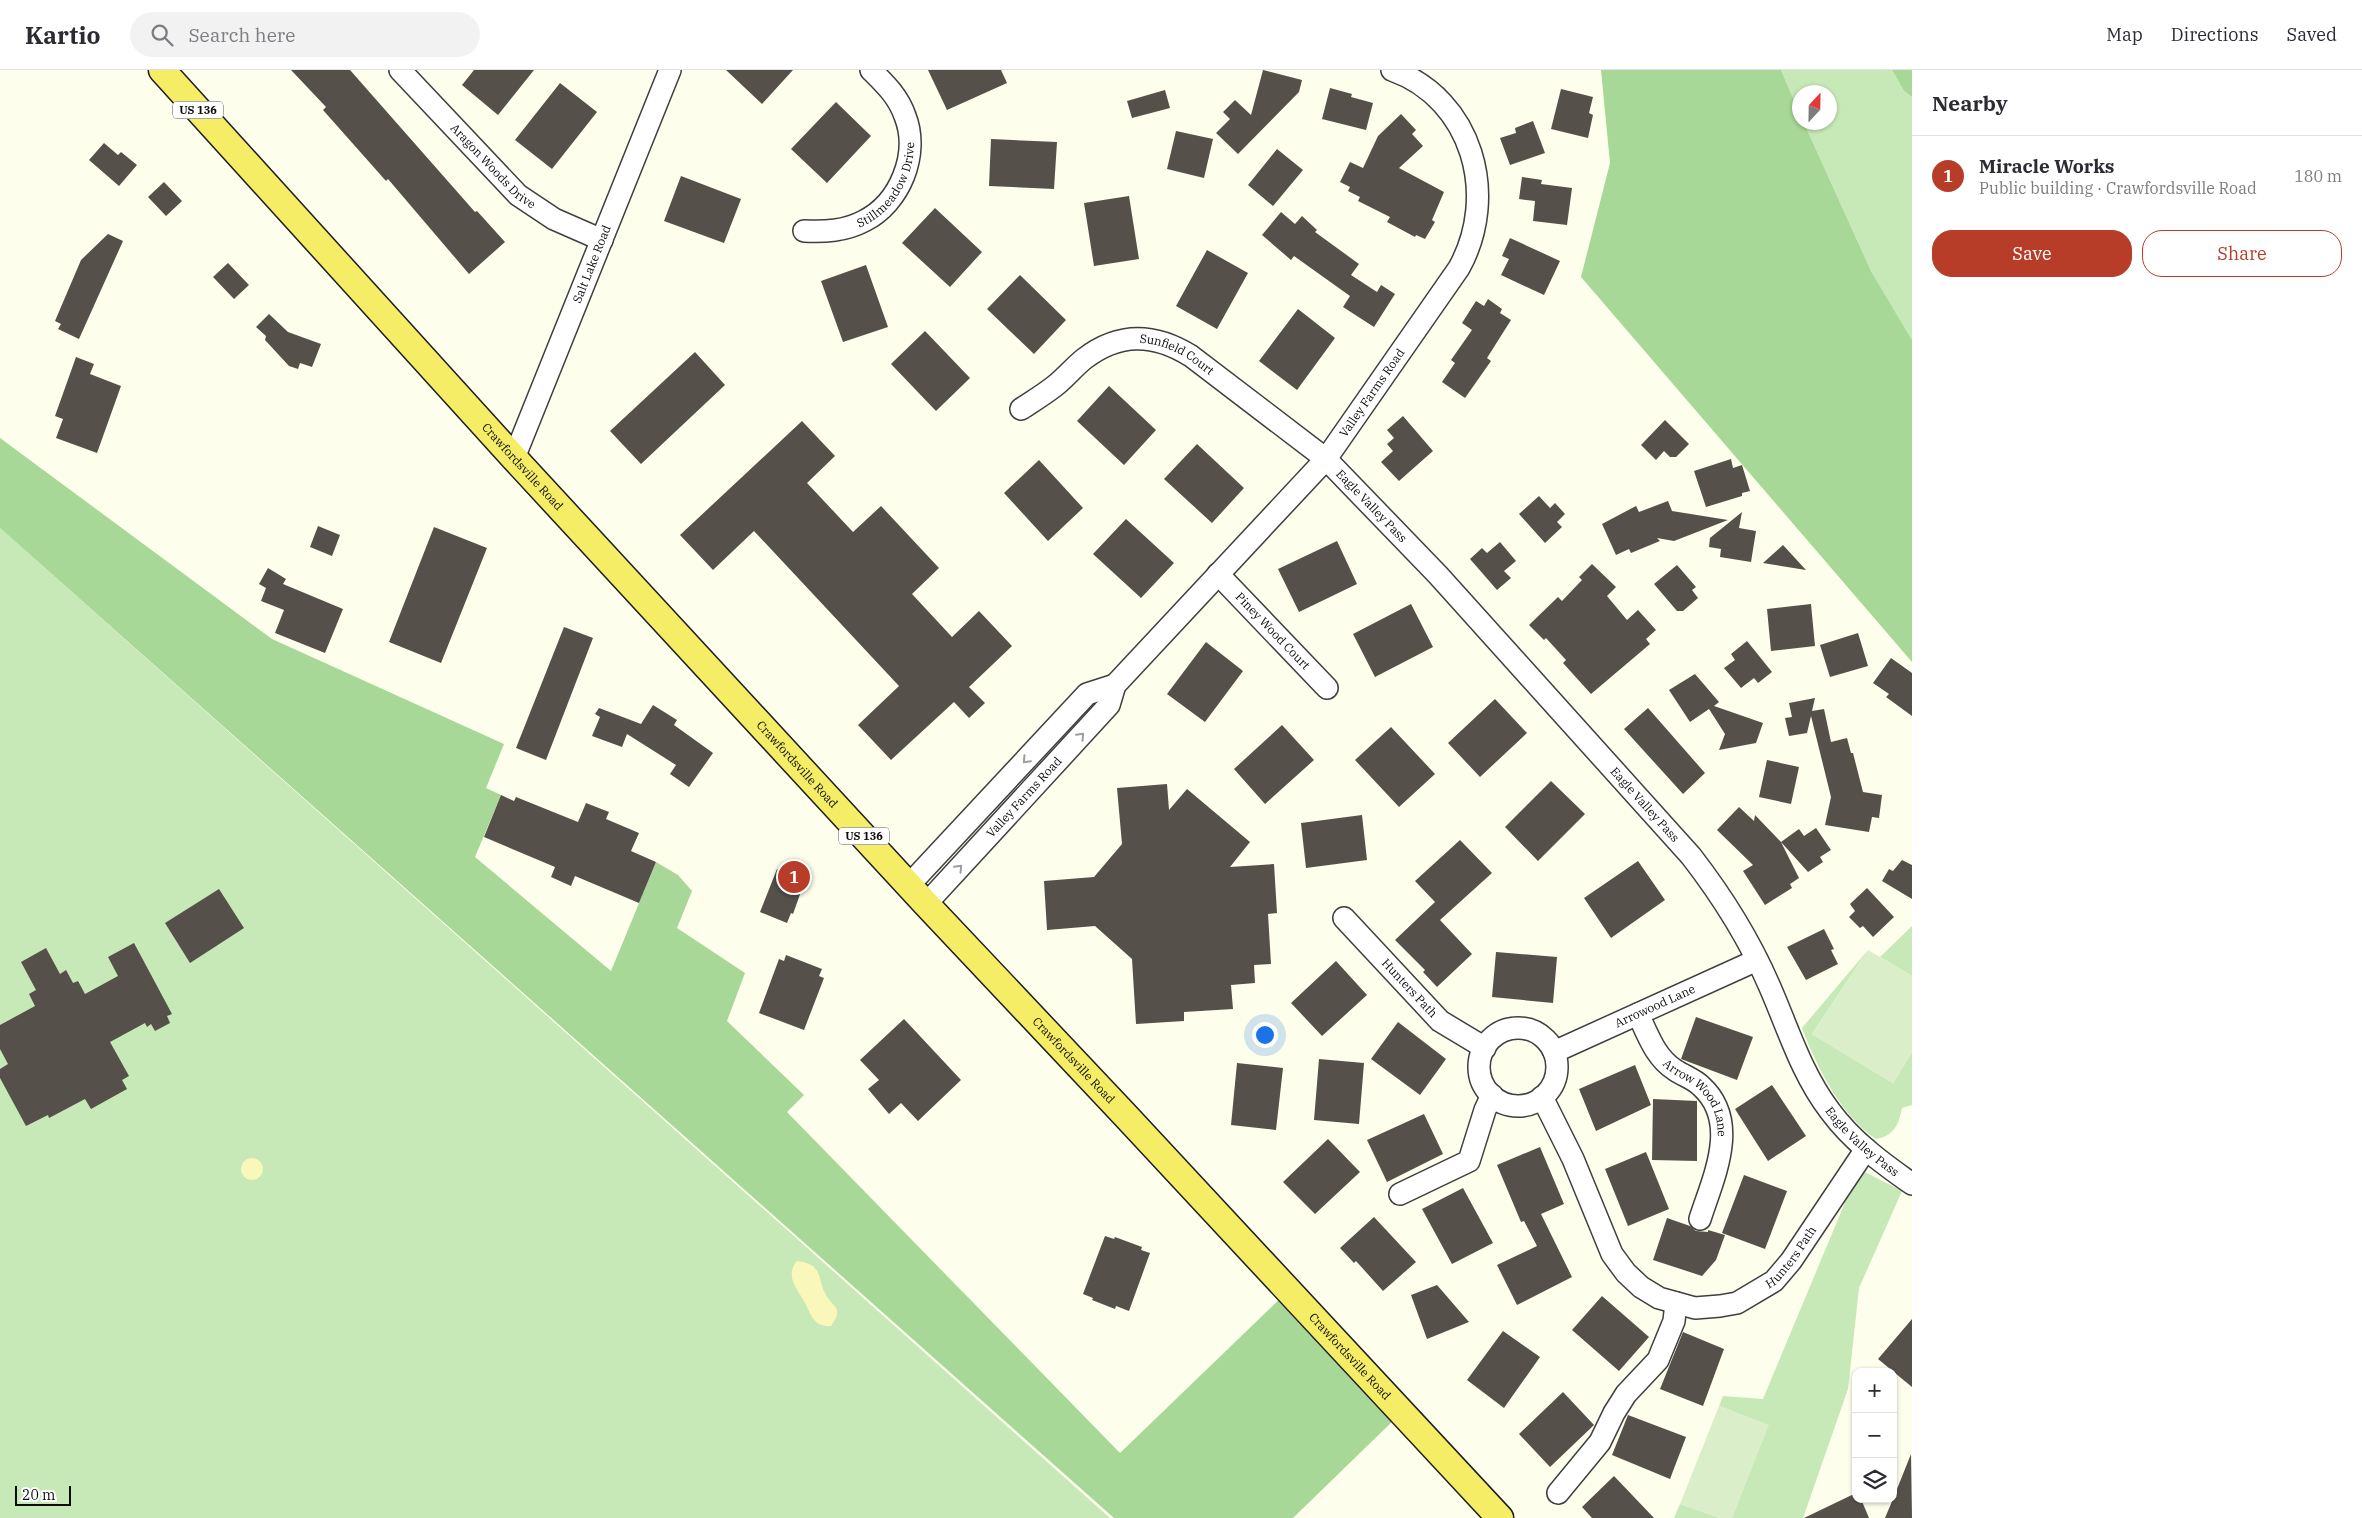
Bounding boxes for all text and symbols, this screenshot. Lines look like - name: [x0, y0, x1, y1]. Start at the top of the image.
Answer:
- search box: [130, 12, 480, 57]
- text: Kartio: [25, 19, 100, 51]
- icon: search: [148, 21, 176, 49]
- text: Search here: [188, 23, 295, 47]
- text: Map: [2106, 23, 2143, 46]
- text: Directions: [2171, 23, 2259, 46]
- text: Saved: [2287, 23, 2337, 46]
- north arrow: [1792, 85, 1837, 130]
- text: Nearby: [1932, 89, 2008, 117]
- road number: US 136: [173, 102, 223, 118]
- street label: Aragon Woods Drive: [447, 120, 539, 212]
- street label: Stillmeadow Drive: [854, 142, 917, 230]
- text: Miracle Works: [1979, 154, 2115, 178]
- text: 1: [1943, 166, 1953, 186]
- text: 180 m: [2294, 166, 2342, 186]
- text: Public building · Crawfordsville Road: [1979, 178, 2257, 198]
- street label: Salt Lake Road: [569, 223, 614, 305]
- button: Save: [1932, 230, 2132, 277]
- button: Share: [2142, 230, 2342, 277]
- street label: Sunfield Court: [1139, 331, 1217, 378]
- street label: Valley Farms Road: [1336, 346, 1408, 440]
- street label: Crawfordsville Road: [479, 420, 567, 513]
- street label: Eagle Valley Pass: [1333, 466, 1411, 545]
- street label: Piney Wood Court: [1233, 589, 1313, 672]
- street label: Crawfordsville Road: [753, 717, 841, 811]
- one-way arrow: [1075, 732, 1084, 741]
- street label: Valley Farms Road: [983, 753, 1065, 840]
- one-way arrow: [1023, 754, 1032, 763]
- street label: Eagle Valley Pass: [1608, 764, 1683, 845]
- road number: US 136: [839, 828, 889, 844]
- pin: 1: [778, 858, 810, 896]
- one-way arrow: [953, 865, 962, 874]
- street label: Hunters Path: [1379, 955, 1441, 1021]
- street label: Arrowood Lane: [1612, 981, 1697, 1030]
- street label: Crawfordsville Road: [1030, 1014, 1118, 1106]
- your location: [1252, 1022, 1278, 1048]
- street label: Arrow Wood Lane: [1660, 1056, 1730, 1137]
- street label: Eagle Valley Pass: [1822, 1104, 1902, 1179]
- street label: Hunters Path: [1763, 1223, 1819, 1291]
- street label: Crawfordsville Road: [1306, 1310, 1394, 1403]
- map controls: [1852, 1368, 1897, 1503]
- button: +: [1852, 1368, 1897, 1413]
- button: −: [1852, 1413, 1897, 1458]
- button: layers: [1852, 1458, 1897, 1503]
- scale bar: [15, 1483, 71, 1506]
- text: 20 m: [22, 1486, 55, 1504]

